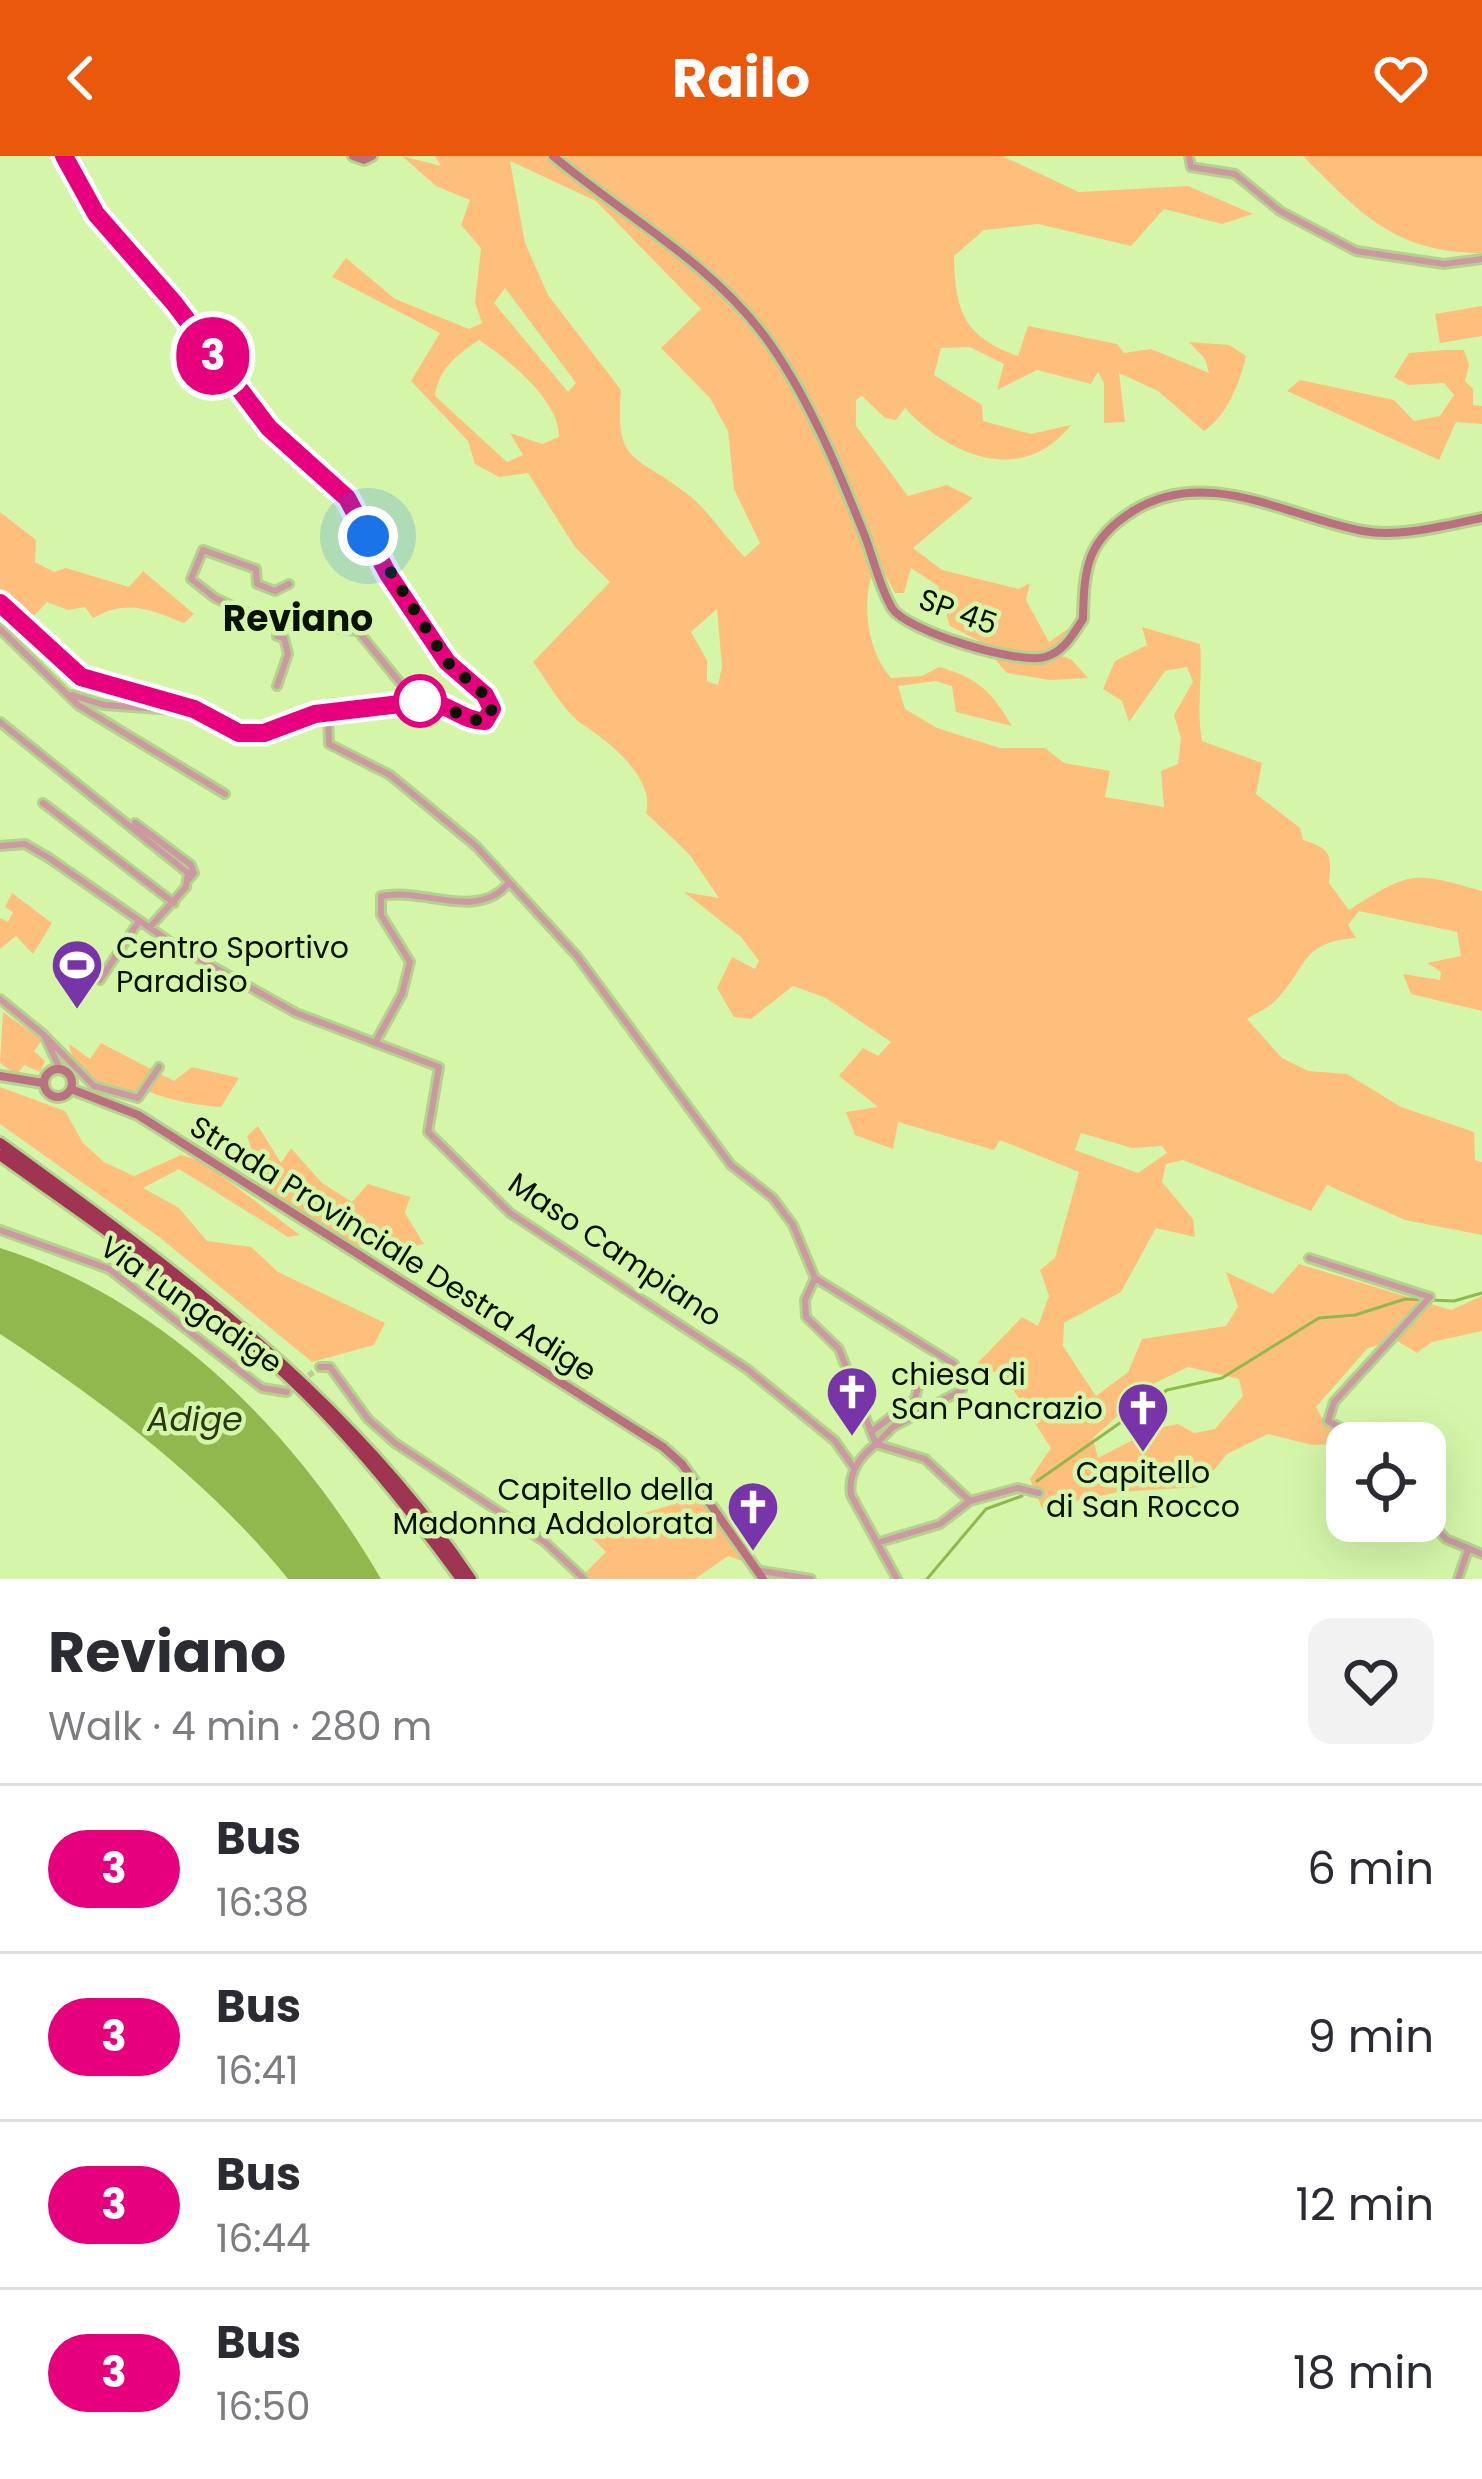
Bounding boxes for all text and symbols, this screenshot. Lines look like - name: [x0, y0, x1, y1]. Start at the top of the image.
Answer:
- text: Railo: [672, 40, 810, 116]
- icon: back: [48, 45, 114, 111]
- icon: heart: [1368, 45, 1434, 111]
- line badge: 3: [174, 317, 252, 395]
- text: 3: [200, 326, 226, 385]
- your location: [338, 506, 398, 566]
- street label: SP 45: [913, 578, 1003, 646]
- district label: Reviano: [223, 593, 373, 644]
- unlabelled marker: [395, 676, 445, 726]
- place label: Centro Sportivo Paradiso: [116, 926, 349, 1003]
- sports icon: Centro Sportivo Paradiso: [49, 937, 105, 1011]
- street label: Strada Provinciale Destra Adige: [182, 1105, 605, 1392]
- street label: Maso Campiano: [500, 1162, 731, 1337]
- street label: Via Lungadige: [91, 1225, 291, 1384]
- place label: chiesa di San Pancrazio: [891, 1353, 1103, 1430]
- church icon: chiesa di San Pancrazio: [824, 1364, 880, 1438]
- church icon: Capitello di San Rocco: [1115, 1380, 1171, 1454]
- water label: Adige: [146, 1396, 243, 1443]
- map controls: [1326, 1422, 1446, 1542]
- button: locate: [1326, 1422, 1446, 1542]
- place label: Capitello di San Rocco: [1046, 1451, 1240, 1528]
- place label: Capitello della Madonna Addolorata: [392, 1468, 714, 1545]
- church icon: Capitello della Madonna Addolorata: [725, 1479, 781, 1553]
- text: Reviano: [48, 1612, 286, 1692]
- button: heart: [1308, 1618, 1434, 1744]
- text: Walk · 4 min · 280 m: [48, 1699, 432, 1754]
- text: Bus: [216, 1807, 301, 1870]
- text: 6 min: [1307, 1837, 1434, 1900]
- text: 3: [101, 1839, 127, 1898]
- text: 16:38: [216, 1875, 309, 1930]
- text: Bus: [216, 1975, 301, 2038]
- text: 9 min: [1307, 2005, 1434, 2068]
- text: 3: [101, 2007, 127, 2066]
- text: 16:41: [216, 2043, 299, 2098]
- text: Bus: [216, 2143, 301, 2206]
- text: 12 min: [1295, 2173, 1434, 2236]
- text: 3: [101, 2175, 127, 2234]
- text: 16:44: [216, 2211, 311, 2266]
- text: Bus: [216, 2311, 301, 2374]
- text: 18 min: [1293, 2341, 1434, 2404]
- text: 3: [101, 2343, 127, 2402]
- text: 16:50: [216, 2379, 311, 2434]

